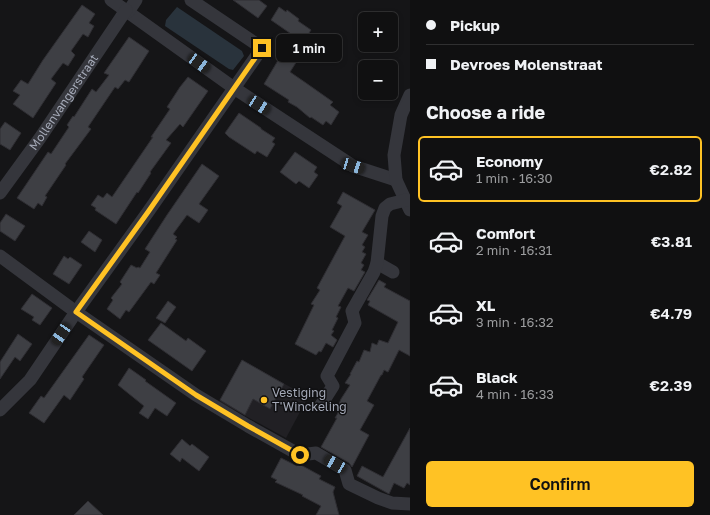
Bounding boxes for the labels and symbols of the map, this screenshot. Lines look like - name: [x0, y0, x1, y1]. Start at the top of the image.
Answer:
- callout: 1 min: [276, 34, 342, 62]
- route end: [253, 39, 271, 57]
- street label: Mollenvangerstraat: [26, 51, 101, 153]
- car: [186, 51, 212, 75]
- car: [246, 93, 272, 117]
- car: [340, 157, 366, 175]
- car: [49, 321, 73, 347]
- place label: Vestiging T'Winckeling: [272, 385, 347, 414]
- marker: Vestiging T'Winckeling: [259, 395, 269, 405]
- route start: [291, 446, 309, 464]
- car: [322, 453, 348, 475]

